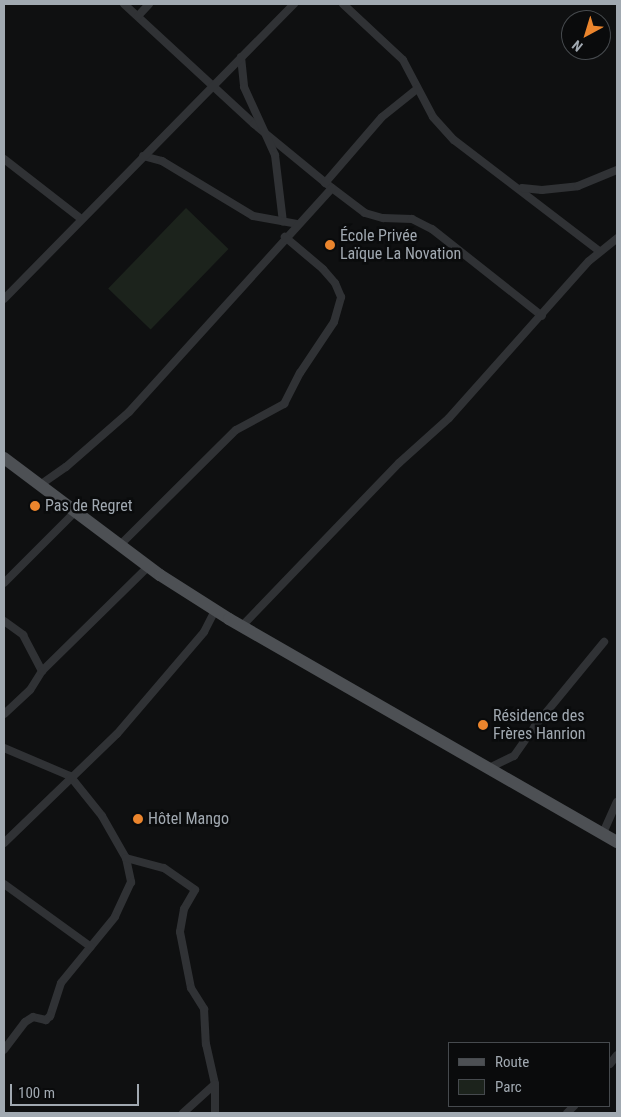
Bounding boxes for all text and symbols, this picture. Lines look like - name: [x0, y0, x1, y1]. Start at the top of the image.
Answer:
- north arrow: [561, 10, 611, 60]
- text: N: [569, 37, 586, 55]
- place label: École Privée Laïque La Novation: [340, 226, 461, 264]
- marker: École Privée Laïque La Novation: [324, 239, 336, 251]
- place label: Pas de Regret: [45, 496, 132, 516]
- marker: Pas de Regret: [29, 500, 41, 512]
- place label: Résidence des Frères Hanrion: [493, 706, 586, 744]
- marker: Résidence des Frères Hanrion: [477, 719, 489, 731]
- place label: Hôtel Mango: [148, 809, 229, 829]
- marker: Hôtel Mango: [132, 813, 144, 825]
- legend: [448, 1042, 611, 1107]
- text: Route: [495, 1053, 529, 1071]
- scale bar: [12, 1074, 141, 1106]
- text: Parc: [495, 1078, 522, 1096]
- text: 100 m: [18, 1084, 55, 1102]

